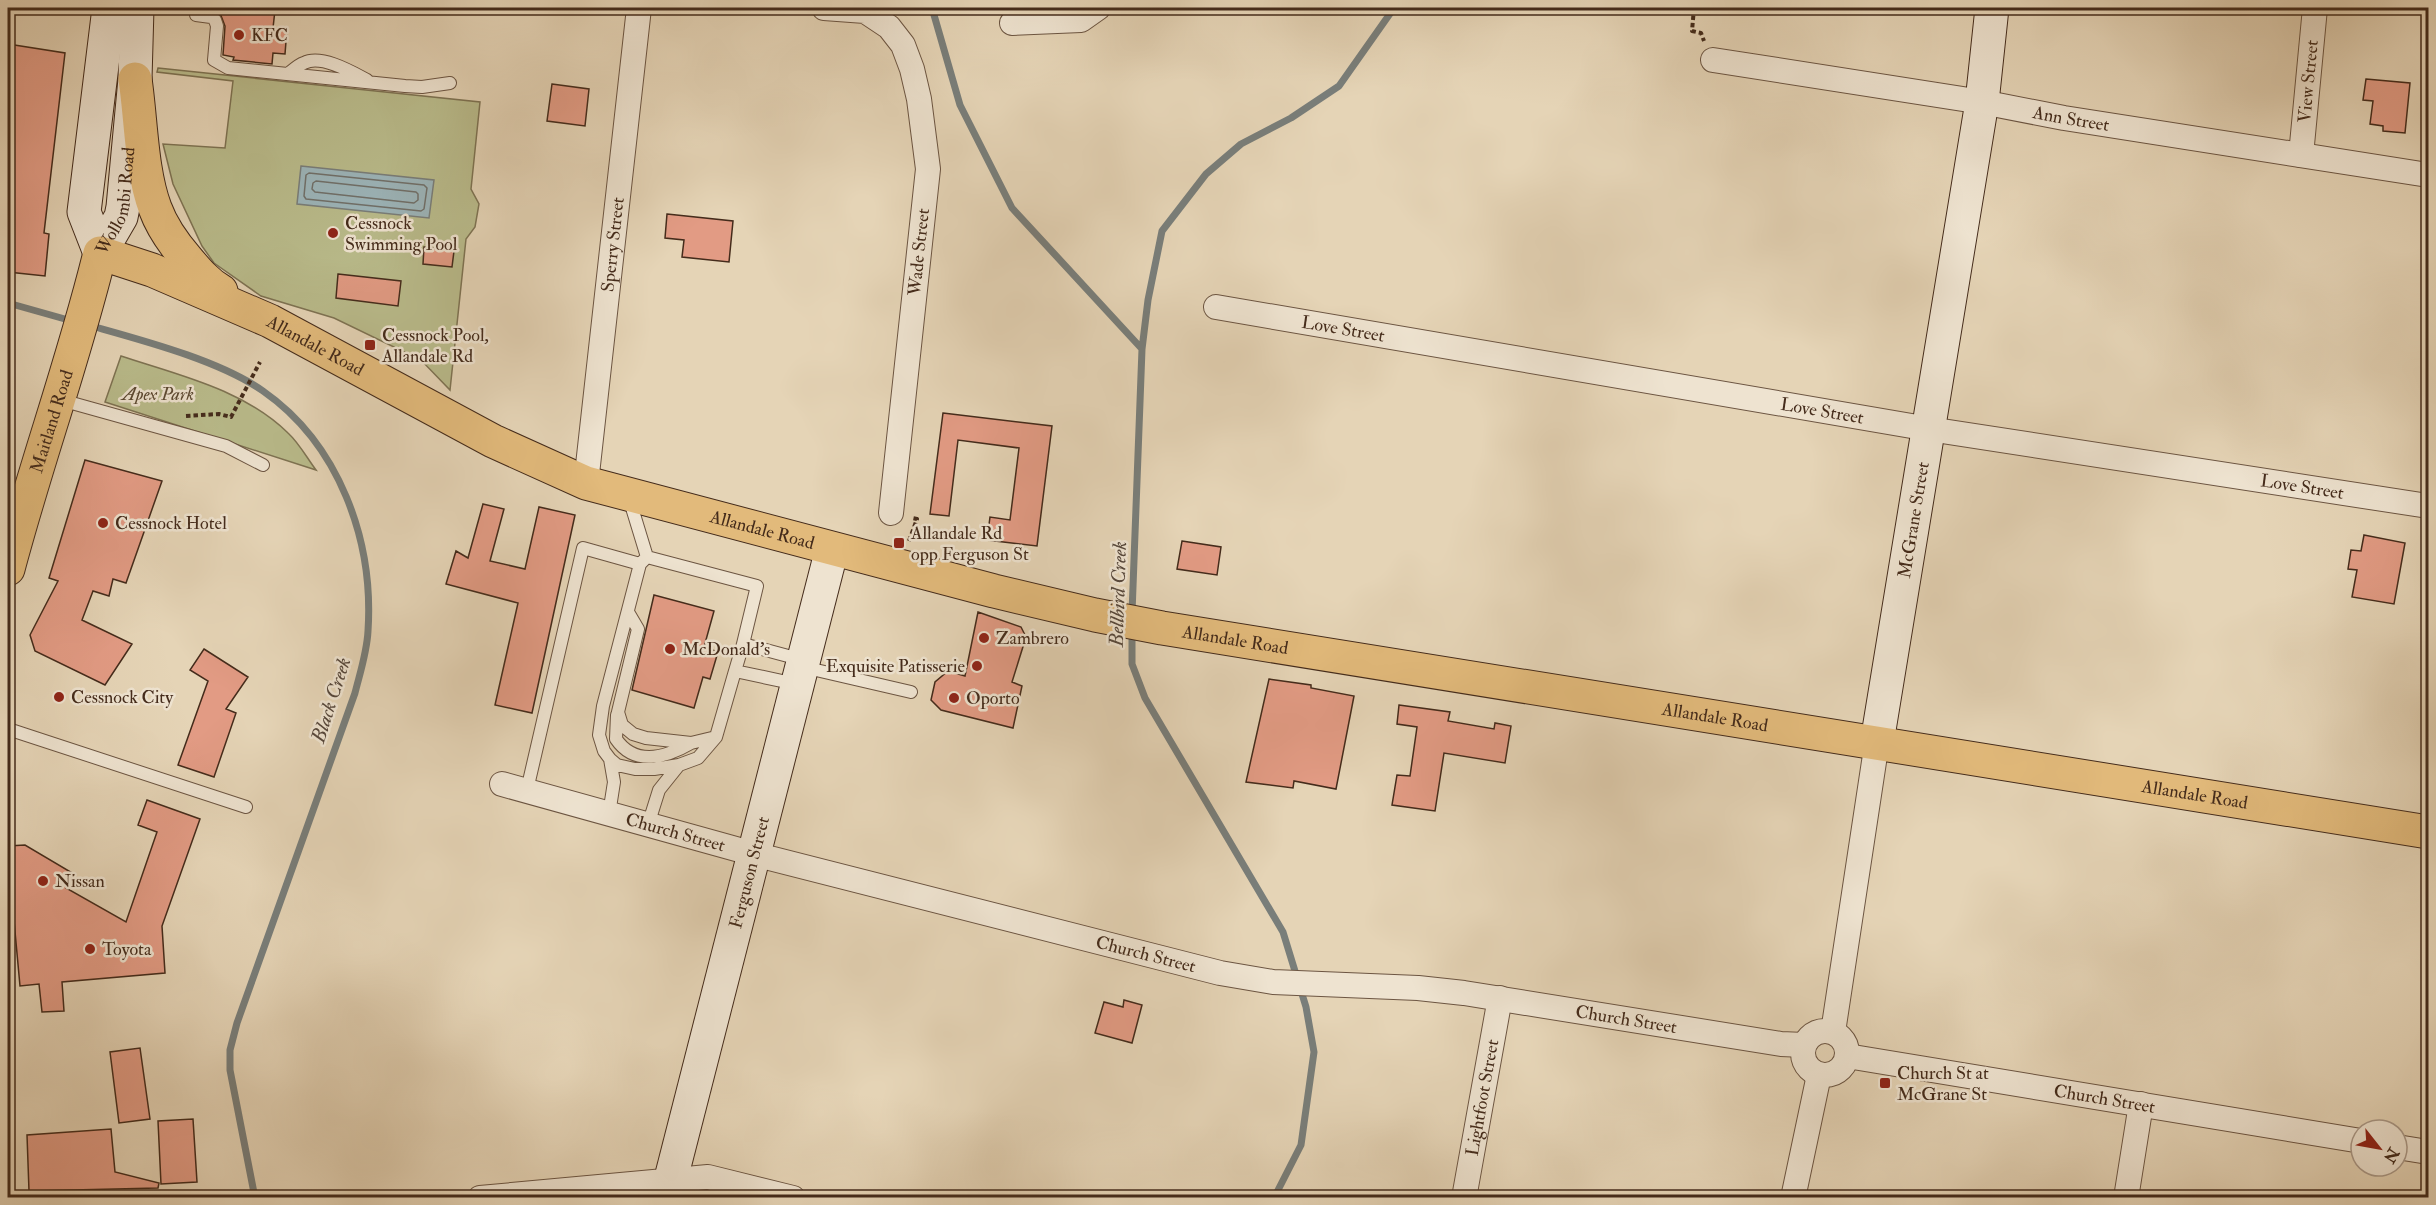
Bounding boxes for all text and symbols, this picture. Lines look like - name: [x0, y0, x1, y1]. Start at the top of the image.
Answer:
- place label: KFC: [251, 24, 288, 47]
- marker: KFC: [232, 28, 246, 42]
- street label: View Street: [2293, 39, 2323, 124]
- street label: Ann Street: [2030, 101, 2111, 136]
- street label: Wollombi Road: [90, 146, 140, 260]
- street label: Sperry Street: [596, 196, 629, 293]
- street label: Wade Street: [903, 207, 935, 298]
- place label: Cessnock Swimming Pool: [345, 212, 458, 256]
- marker: Cessnock Swimming Pool: [326, 226, 340, 240]
- street label: Allandale Road: [262, 309, 368, 381]
- street label: Love Street: [1300, 310, 1387, 347]
- place label: Cessnock Pool, Allandale Rd: [381, 324, 489, 368]
- marker: Cessnock Pool, Allandale Rd: [363, 338, 377, 352]
- street label: Maitland Road: [25, 367, 78, 476]
- park label: Apex Park: [120, 383, 194, 406]
- street label: Love Street: [1779, 392, 1866, 429]
- street label: McGrane Street: [1893, 460, 1934, 580]
- street label: Love Street: [2259, 469, 2346, 504]
- street label: Allandale Road: [707, 505, 817, 555]
- place label: Cessnock Hotel: [115, 512, 227, 535]
- marker: Cessnock Hotel: [96, 516, 110, 530]
- place label: Allandale Rd opp Ferguson St: [910, 522, 1029, 566]
- marker: Allandale Rd opp Ferguson St: [892, 536, 906, 550]
- water label: Bellbird Creek: [1104, 541, 1132, 648]
- street label: Allandale Road: [1180, 620, 1290, 660]
- place label: Zambrero: [996, 627, 1069, 650]
- marker: Zambrero: [977, 631, 991, 645]
- place label: McDonald's: [682, 638, 770, 661]
- marker: McDonald's: [663, 642, 677, 656]
- water label: Black Creek: [305, 654, 357, 747]
- place label: Exquisite Patisserie: [826, 655, 965, 678]
- marker: Exquisite Patisserie: [970, 659, 984, 673]
- place label: Cessnock City: [71, 686, 174, 709]
- place label: Oporto: [966, 687, 1020, 710]
- marker: Cessnock City: [52, 690, 66, 704]
- marker: Oporto: [947, 691, 961, 705]
- street label: Allandale Road: [1659, 697, 1770, 737]
- street label: Allandale Road: [2139, 774, 2250, 814]
- street label: Church Street: [623, 807, 728, 857]
- street label: Ferguson Street: [724, 814, 775, 931]
- place label: Nissan: [55, 870, 105, 893]
- marker: Nissan: [36, 874, 50, 888]
- street label: Church Street: [1093, 930, 1198, 978]
- place label: Toyota: [102, 938, 152, 961]
- marker: Toyota: [83, 942, 97, 956]
- street label: Church Street: [1574, 1000, 1679, 1039]
- street label: Lightfoot Street: [1460, 1037, 1504, 1158]
- place label: Church St at McGrane St: [1897, 1062, 1989, 1106]
- marker: Church St at McGrane St: [1878, 1076, 1892, 1090]
- street label: Church Street: [2052, 1079, 2157, 1118]
- north arrow: [2349, 1118, 2409, 1178]
- text: N: [2378, 1143, 2404, 1167]

